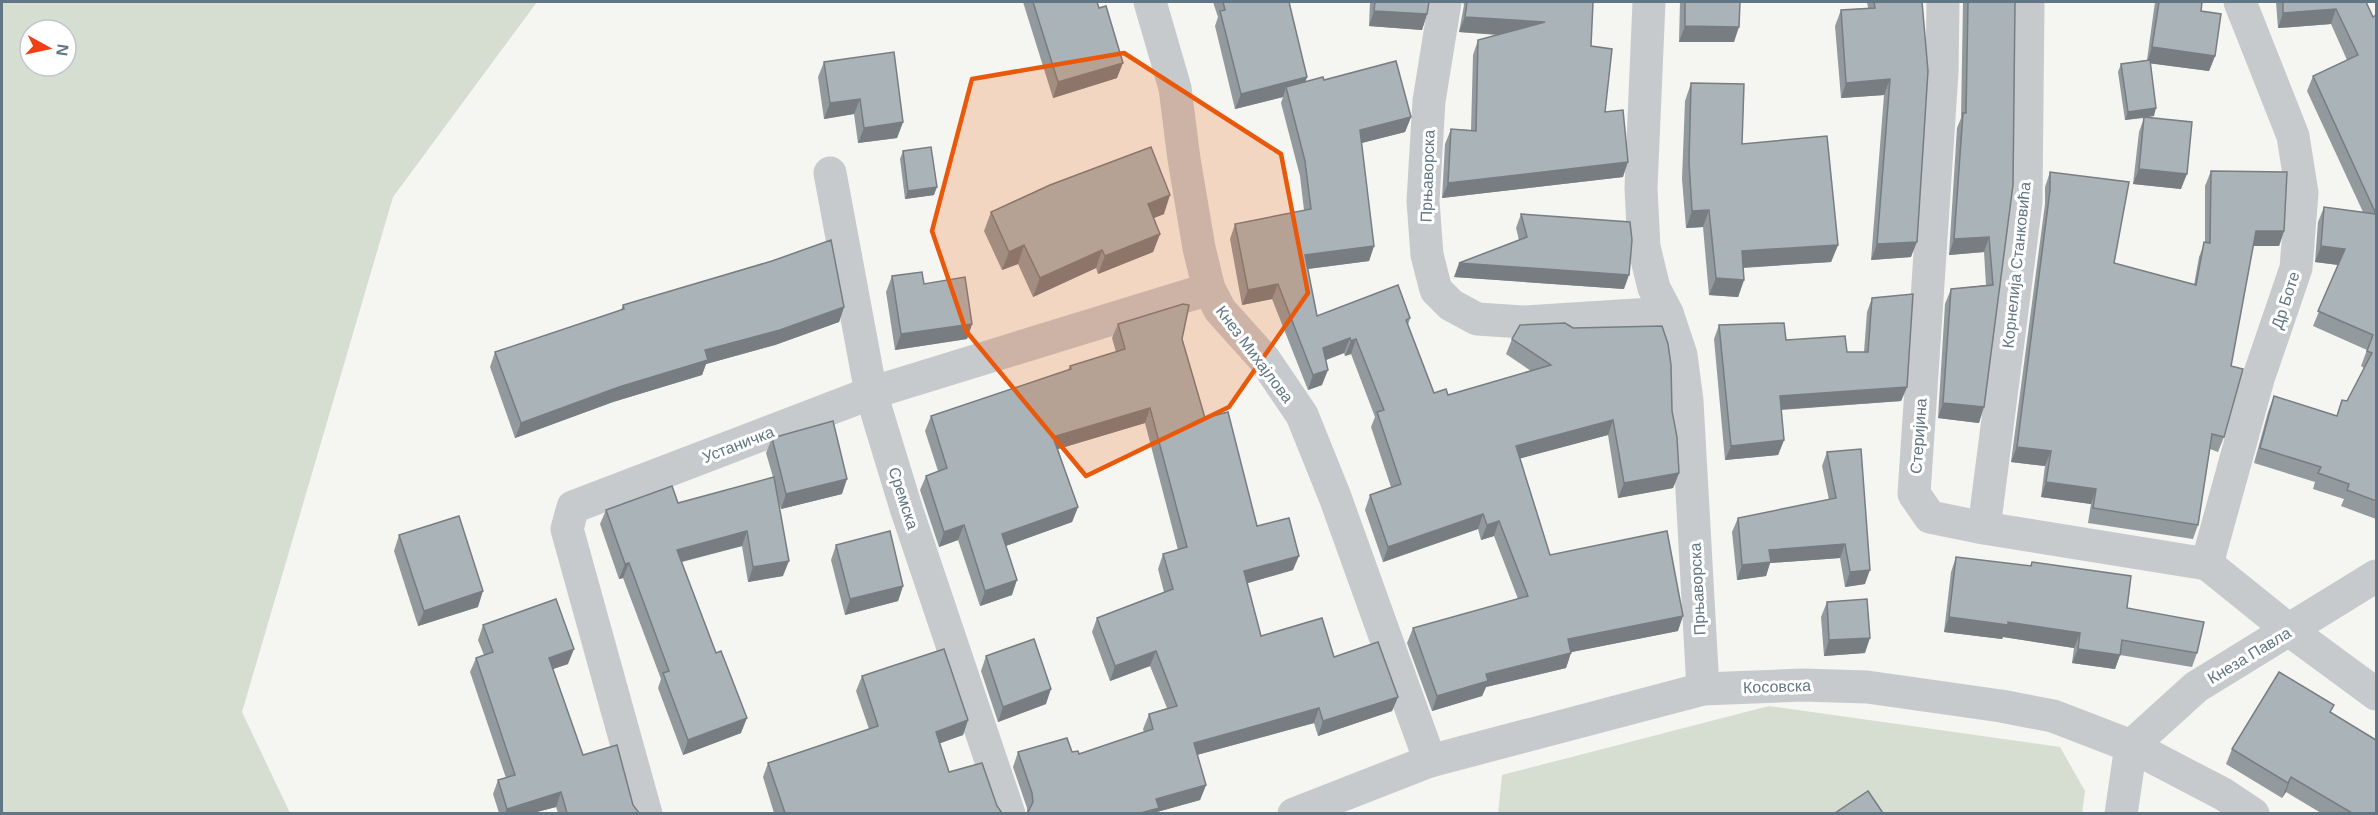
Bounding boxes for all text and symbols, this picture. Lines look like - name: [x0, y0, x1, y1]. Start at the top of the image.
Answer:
- north arrow: [18, 18, 78, 78]
- text: N: [53, 43, 72, 57]
- street label: Прњаворска: [1417, 129, 1438, 223]
- street label: Корнелија Станковића: [1999, 181, 2034, 349]
- street label: Др Боте: [2268, 269, 2303, 331]
- street label: Кнез Михајлова: [1213, 303, 1297, 406]
- street label: Стеријина: [1907, 398, 1930, 474]
- street label: Устаничка: [700, 423, 777, 466]
- street label: Сремска: [885, 465, 922, 532]
- street label: Прњаворска: [1687, 542, 1708, 636]
- street label: Кнеза Павла: [2205, 624, 2294, 687]
- street label: Косовска: [1743, 677, 1811, 696]

